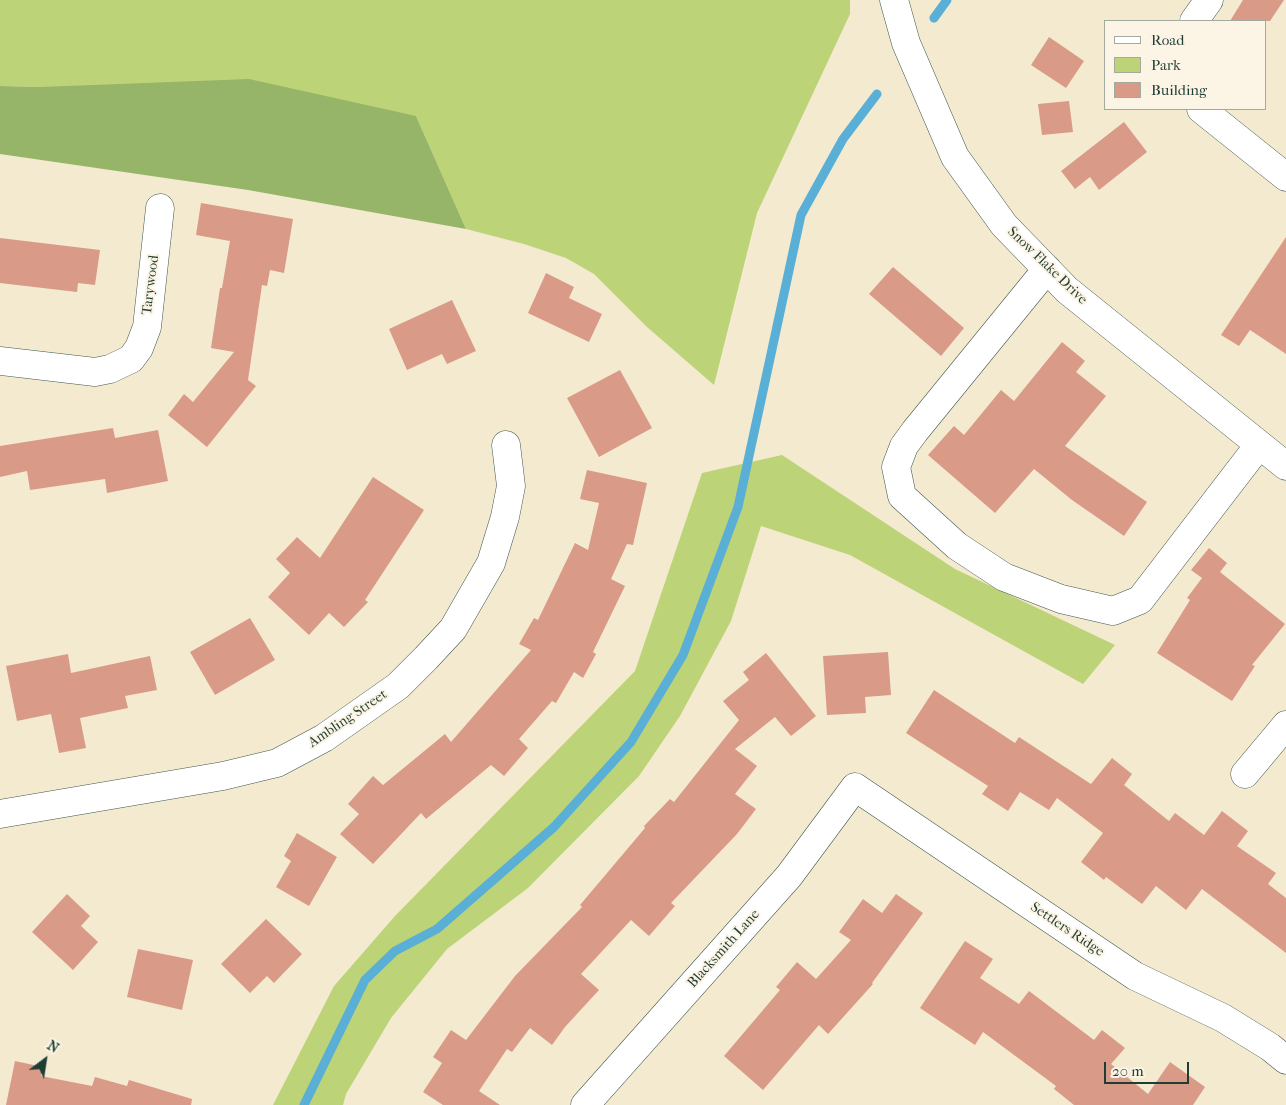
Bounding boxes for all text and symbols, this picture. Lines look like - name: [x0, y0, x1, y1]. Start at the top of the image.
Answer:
- legend: [1104, 20, 1266, 110]
- text: Road: [1151, 31, 1184, 49]
- text: Park: [1151, 56, 1181, 74]
- text: Building: [1151, 81, 1207, 99]
- street label: Snow Flake Drive: [1004, 224, 1090, 308]
- street label: Tarywood: [139, 254, 163, 316]
- street label: Ambling Street: [305, 686, 391, 752]
- street label: Settlers Ridge: [1027, 899, 1107, 961]
- street label: Blacksmith Lane: [684, 906, 764, 992]
- north arrow: [20, 1035, 70, 1085]
- text: N: [44, 1037, 62, 1057]
- scale bar: [1106, 1052, 1191, 1084]
- text: 20 m: [1112, 1062, 1144, 1080]

